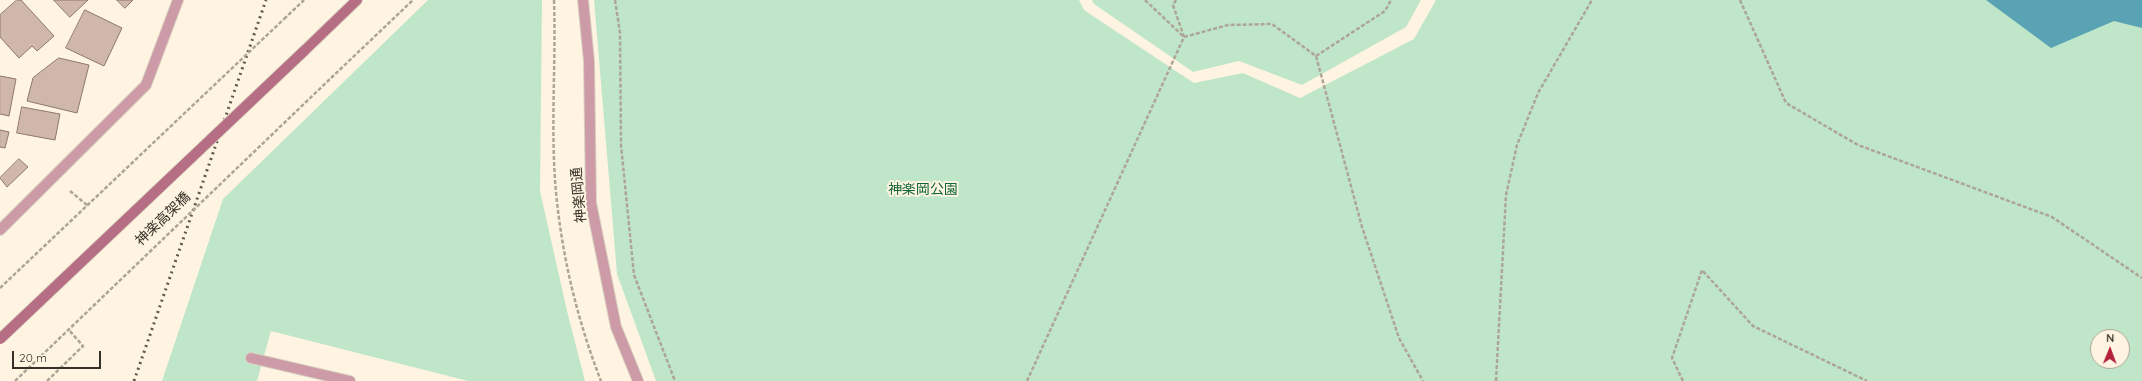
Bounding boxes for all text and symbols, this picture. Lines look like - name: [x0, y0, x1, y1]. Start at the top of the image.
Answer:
- street label: 神楽岡通: [568, 166, 590, 224]
- park label: 神楽岡公園: [888, 182, 958, 198]
- street label: 神楽高架橋: [132, 189, 194, 249]
- north arrow: [2090, 329, 2130, 369]
- text: N: [2106, 331, 2114, 345]
- scale bar: [14, 343, 103, 369]
- text: 20 m: [19, 350, 47, 365]

